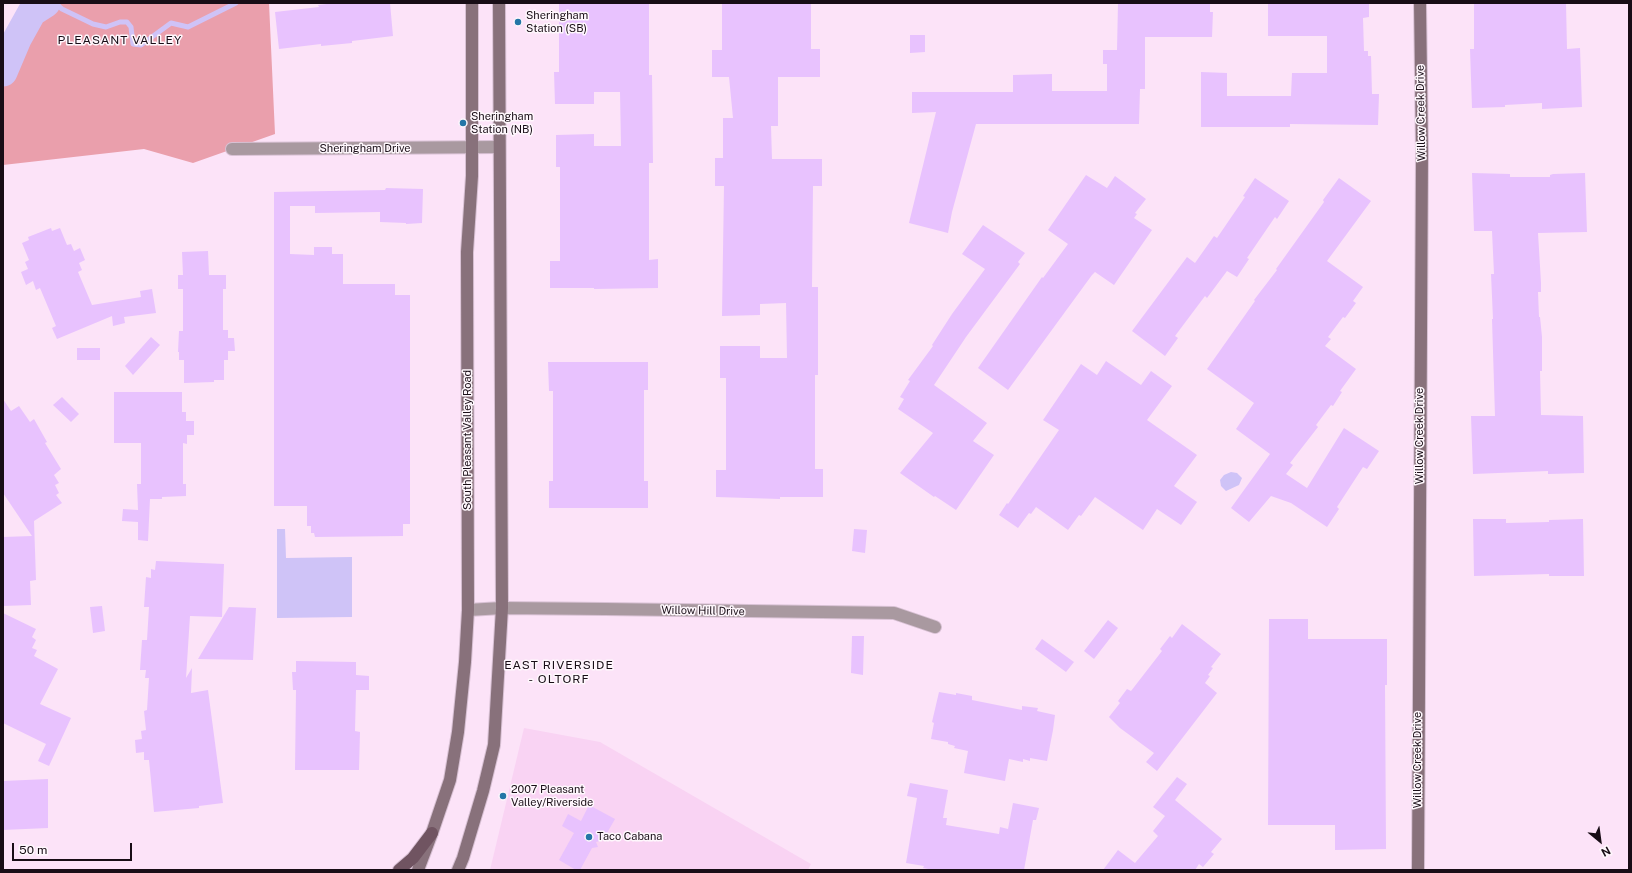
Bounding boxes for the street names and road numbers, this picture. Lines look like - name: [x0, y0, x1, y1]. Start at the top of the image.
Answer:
- street label: Willow Creek Drive: [1414, 65, 1428, 161]
- street label: Sheringham Drive: [319, 142, 411, 156]
- street label: South Pleasant Valley Road: [461, 370, 475, 510]
- street label: Willow Creek Drive: [1413, 388, 1427, 484]
- street label: Willow Hill Drive: [661, 604, 745, 618]
- street label: Willow Creek Drive: [1411, 712, 1425, 808]

